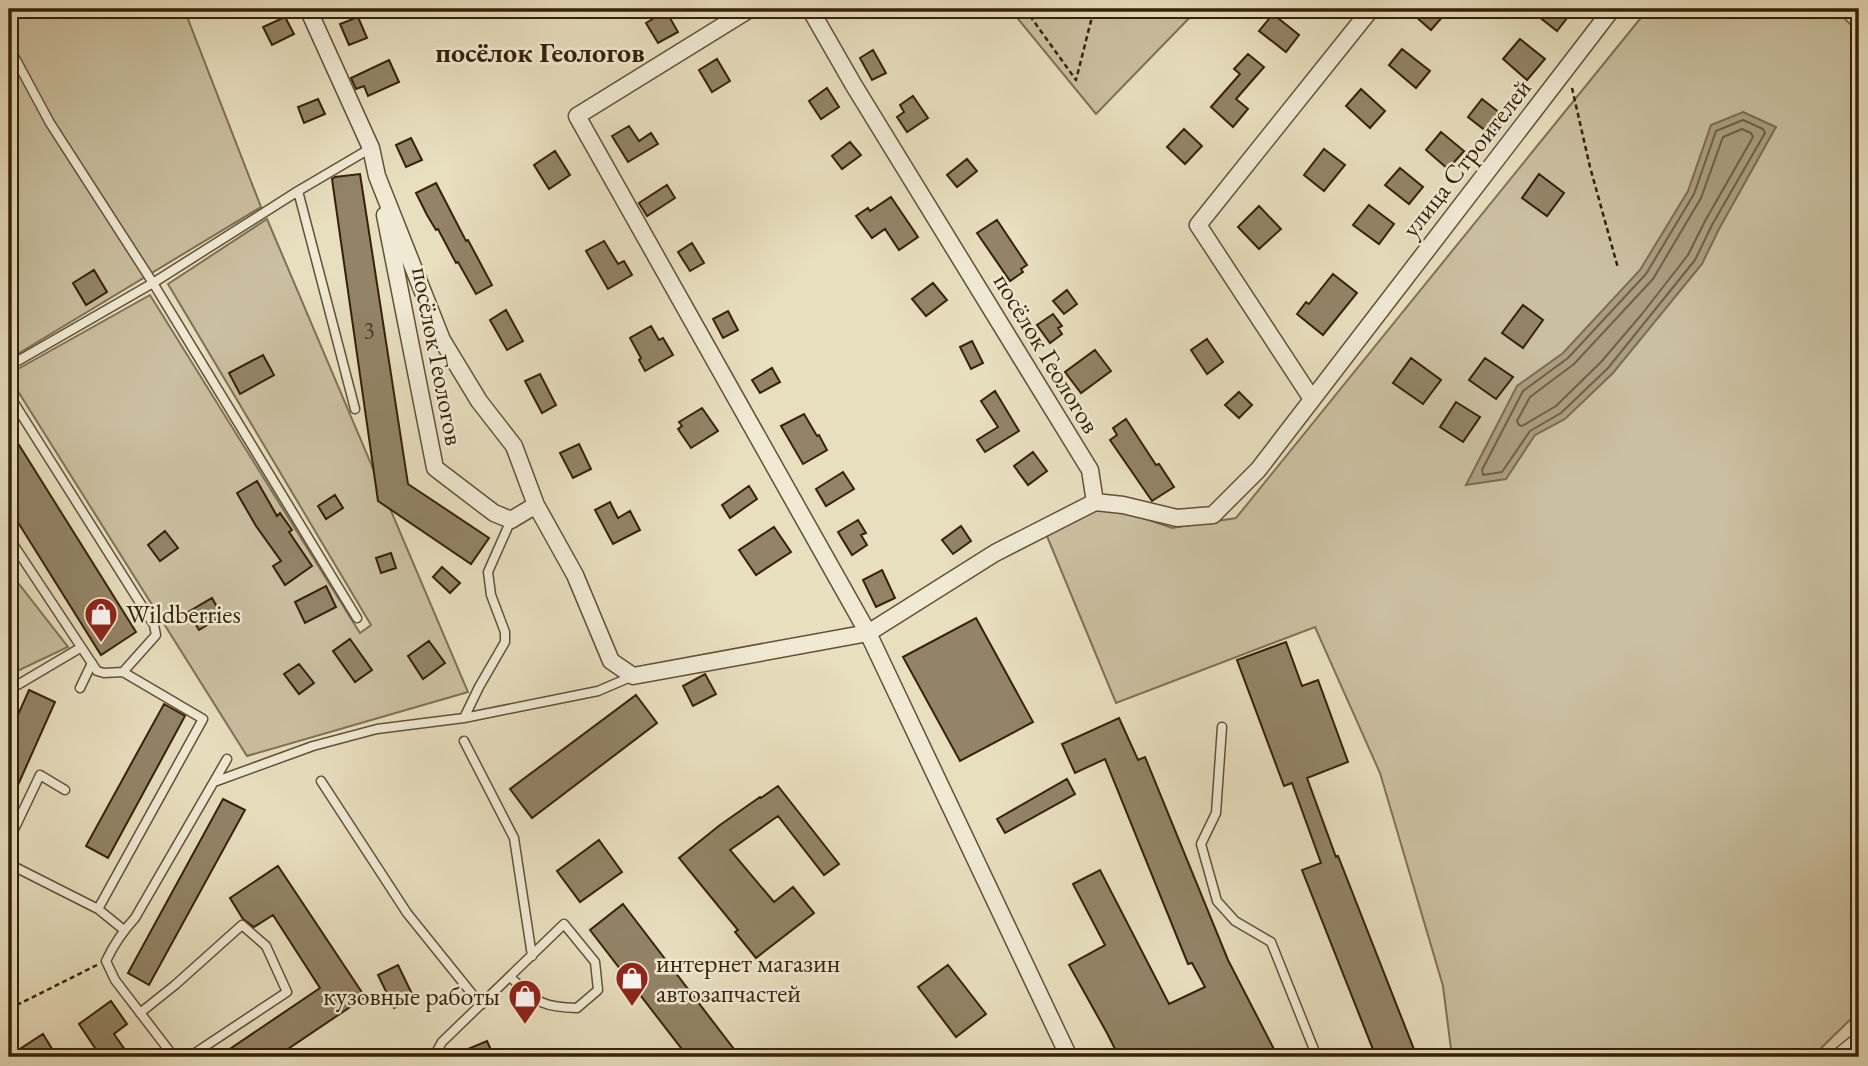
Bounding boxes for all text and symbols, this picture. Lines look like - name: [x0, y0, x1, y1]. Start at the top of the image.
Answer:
- district label: посёлок Геологов: [435, 34, 645, 70]
- street label: улица Строителей: [1393, 72, 1539, 244]
- street label: посёлок Геологов: [404, 264, 472, 448]
- street label: посёлок Геологов: [986, 267, 1108, 439]
- house number: 3: [363, 315, 375, 345]
- shop icon: Wildberries: [82, 595, 120, 644]
- place label: Wildberries: [126, 597, 241, 631]
- place label: интернет магазин автозапчастей: [656, 946, 840, 1010]
- shop icon: интернет магазин автозапчастей: [613, 959, 651, 1008]
- shop icon: кузовные работы: [506, 977, 544, 1026]
- place label: кузовные работы: [323, 979, 500, 1013]

